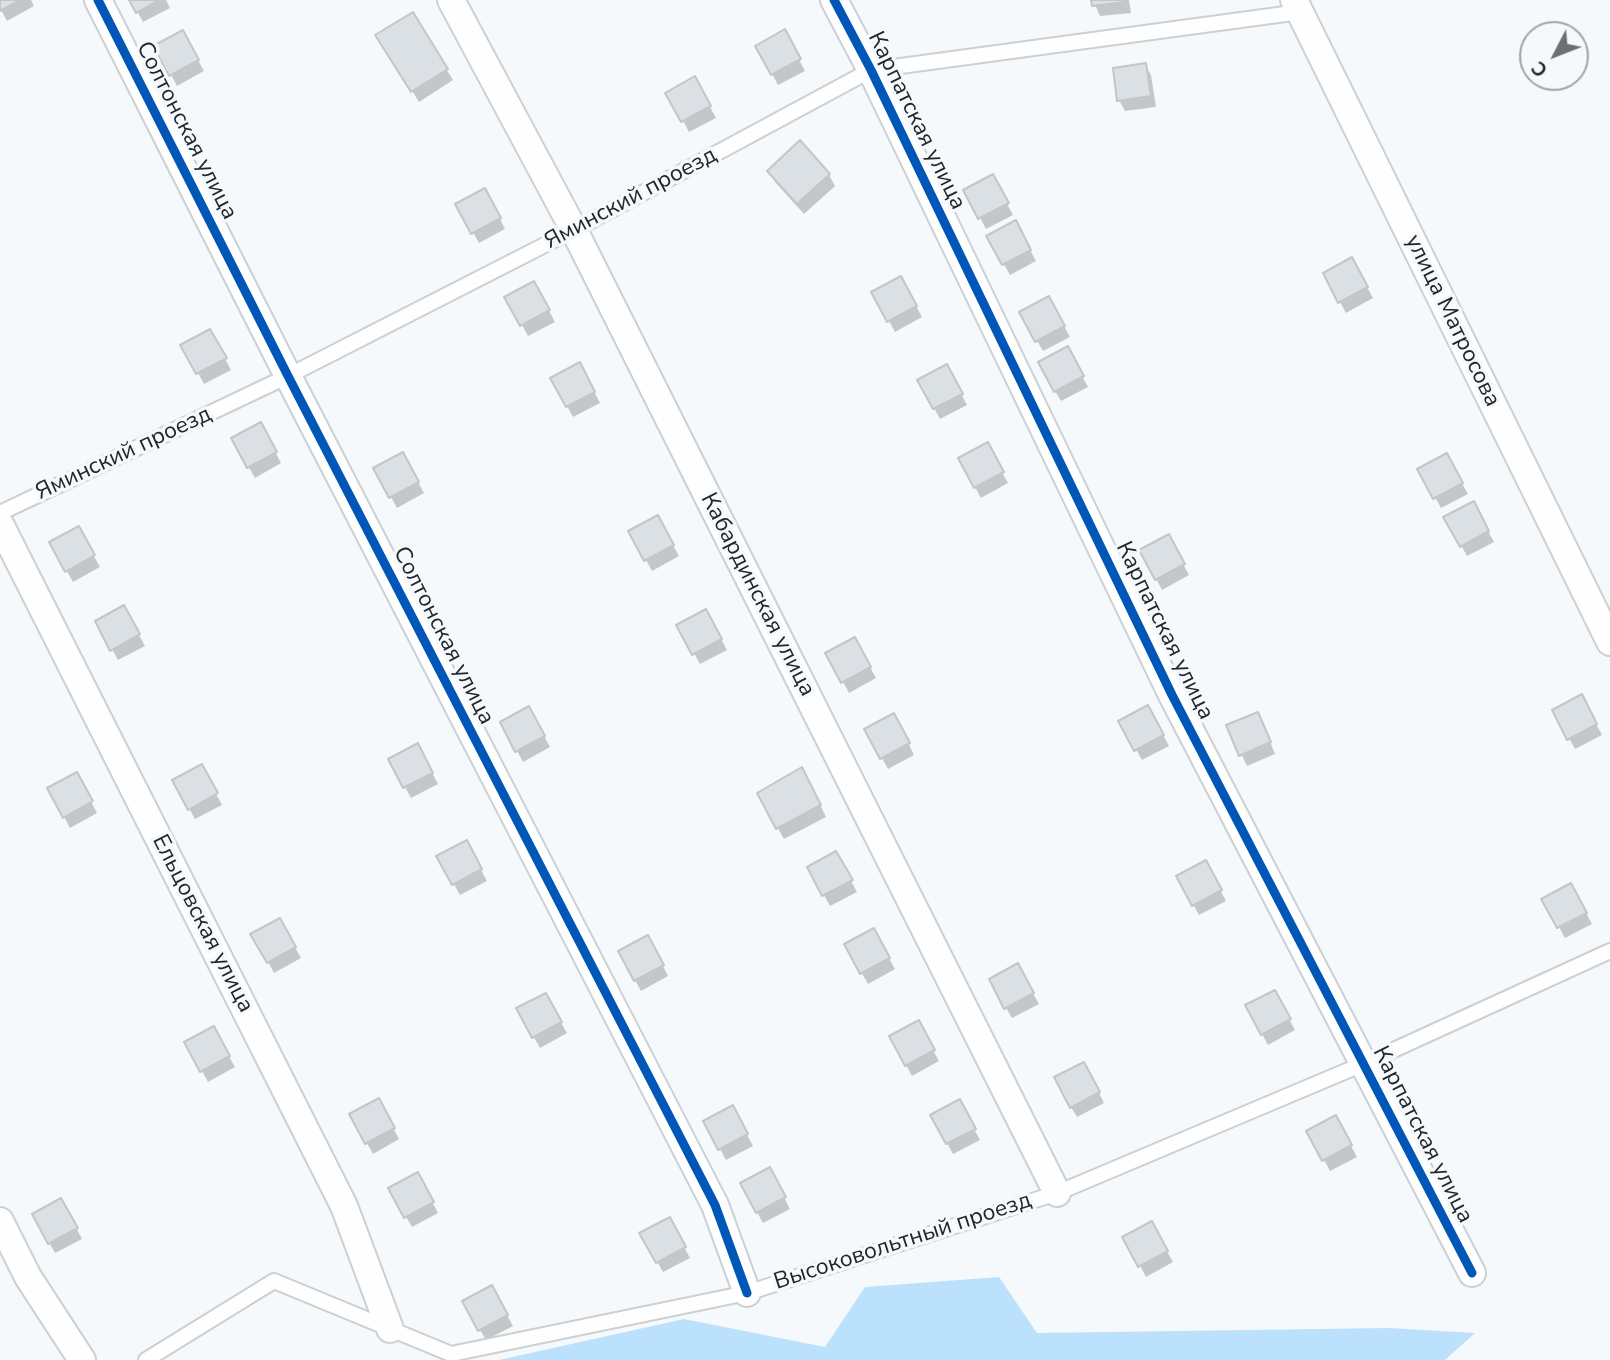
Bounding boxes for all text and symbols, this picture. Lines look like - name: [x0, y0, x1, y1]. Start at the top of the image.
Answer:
- north arrow: [1519, 21, 1589, 91]
- street label: Карпатская улица: [861, 27, 971, 215]
- street label: Солтонская улица: [129, 38, 243, 224]
- text: С: [1526, 55, 1554, 82]
- street label: Яминский проезд: [540, 142, 722, 256]
- street label: улица Матросова: [1398, 231, 1506, 411]
- street label: Яминский проезд: [32, 401, 216, 507]
- street label: Кабардинская улица: [694, 489, 820, 701]
- street label: Карпатская улица: [1109, 537, 1219, 725]
- street label: Солтонская улица: [386, 543, 500, 729]
- street label: Ельцовская улица: [145, 830, 259, 1018]
- street label: Карпатская улица: [1366, 1042, 1478, 1228]
- street label: Высоковольтный проезд: [771, 1187, 1035, 1297]

